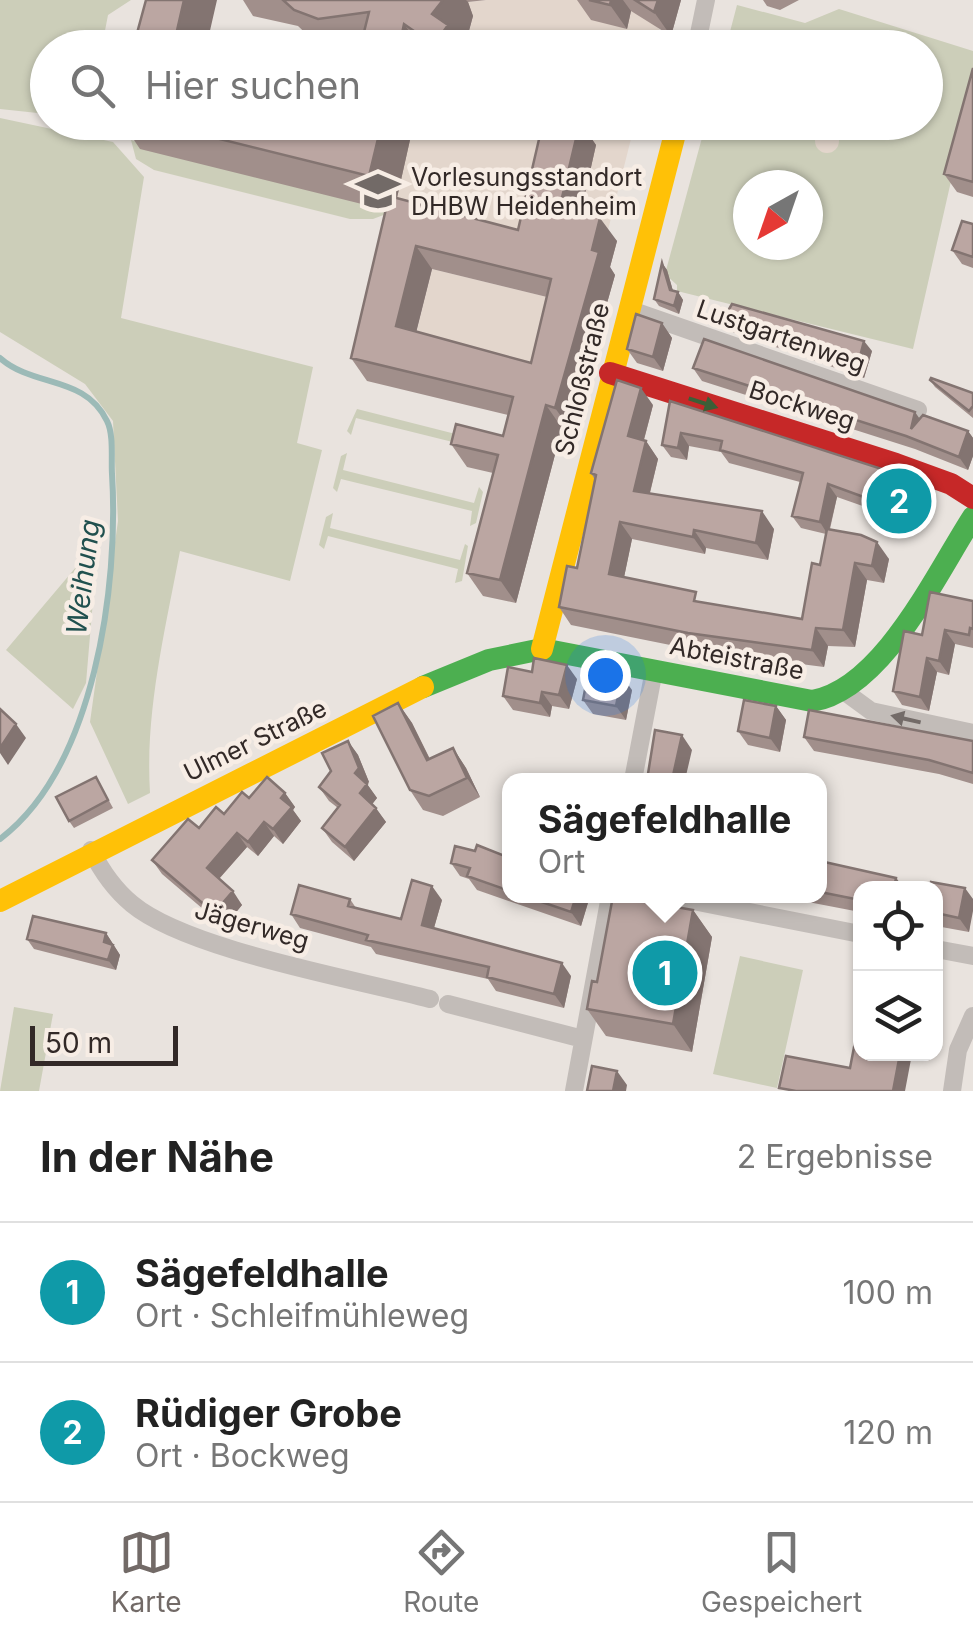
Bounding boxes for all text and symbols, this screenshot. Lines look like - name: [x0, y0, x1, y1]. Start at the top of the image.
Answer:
- search box: [30, 30, 943, 140]
- icon: search: [65, 58, 120, 113]
- text: Hier suchen: [145, 62, 361, 108]
- place label: Vorlesungsstandort DHBW Heidenheim: [411, 162, 642, 221]
- school or university icon: Vorlesungsstandort DHBW Heidenheim: [354, 167, 402, 215]
- north arrow: [733, 170, 823, 260]
- street label: Lustgartenweg: [693, 293, 869, 379]
- street label: Schloßstraße: [549, 300, 615, 458]
- street label: Bockweg: [745, 374, 859, 436]
- one-way arrow: [688, 396, 718, 411]
- pin: 2: [866, 464, 932, 538]
- water label: Weihung: [59, 517, 107, 637]
- street label: Abteistraße: [667, 630, 807, 686]
- your location: [580, 650, 631, 701]
- street label: Ulmer Straße: [179, 692, 331, 788]
- one-way arrow: [890, 711, 921, 726]
- popup: [502, 773, 827, 903]
- text: Sägefeldhalle: [538, 796, 791, 842]
- text: Ort: [538, 842, 585, 881]
- map controls: [853, 881, 943, 1061]
- button: locate: [853, 881, 943, 971]
- street label: Jägerweg: [191, 894, 313, 956]
- pin: 1: [632, 936, 698, 1010]
- button: layers: [853, 971, 943, 1061]
- scale bar: [30, 1021, 178, 1066]
- text: 50 m: [45, 1026, 112, 1060]
- text: In der Nähe: [40, 1131, 274, 1182]
- text: 2 Ergebnisse: [737, 1137, 933, 1176]
- text: Sägefeldhalle: [135, 1250, 389, 1296]
- text: 1: [66, 1273, 79, 1312]
- text: 100 m: [843, 1273, 933, 1312]
- text: Ort · Schleifmühleweg: [135, 1296, 469, 1335]
- text: Rüdiger Grobe: [135, 1390, 402, 1436]
- text: 2: [62, 1413, 83, 1452]
- text: 120 m: [843, 1413, 933, 1452]
- text: Ort · Bockweg: [135, 1436, 350, 1475]
- tab: Karte: [111, 1525, 182, 1619]
- tab: Route: [403, 1525, 479, 1619]
- tab: Gespeichert: [701, 1525, 862, 1619]

